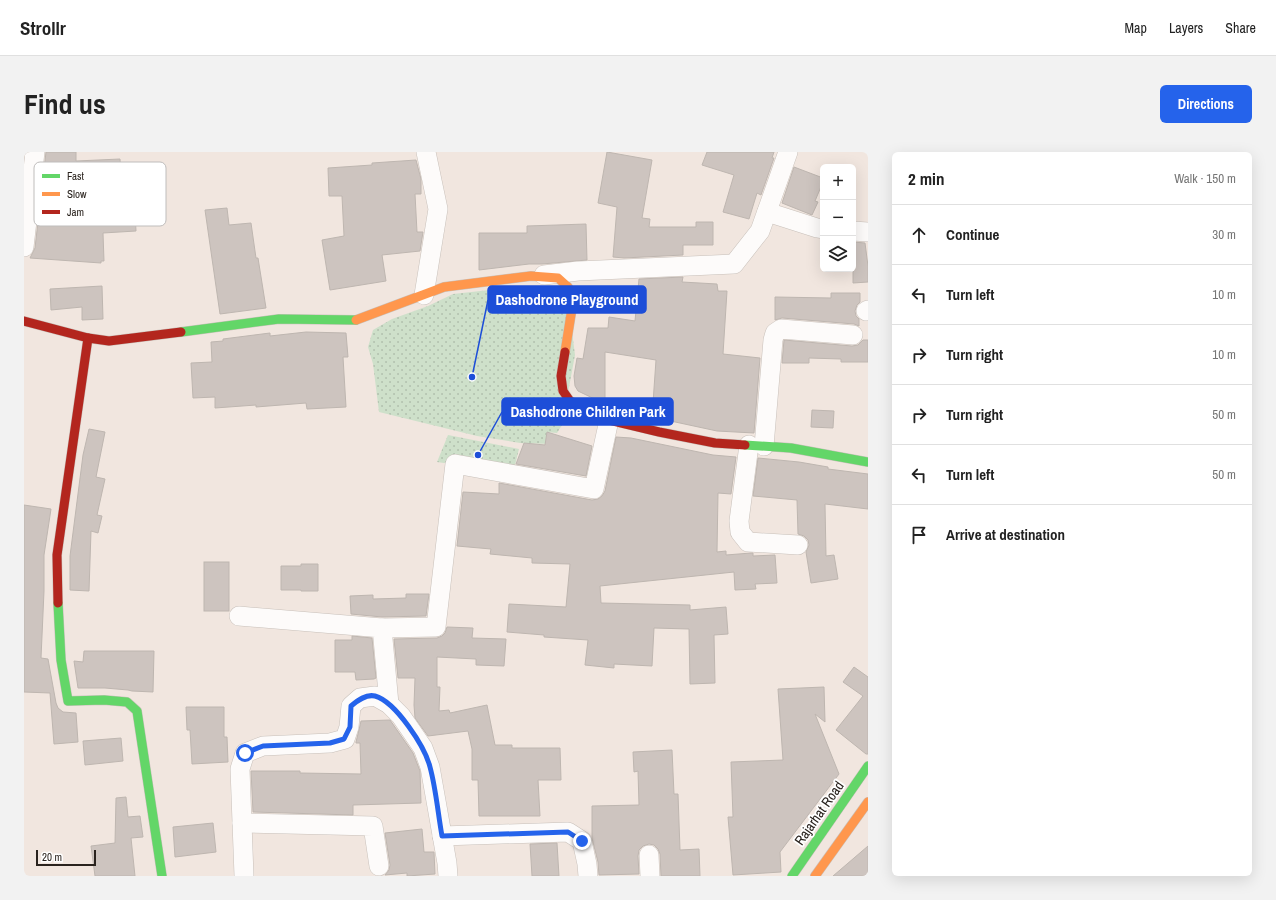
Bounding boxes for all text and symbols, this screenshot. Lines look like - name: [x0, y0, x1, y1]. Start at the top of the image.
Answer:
- text: Strollr: [20, 15, 66, 41]
- text: Map: [1125, 19, 1147, 37]
- text: Layers: [1169, 19, 1203, 37]
- text: Share: [1225, 19, 1256, 37]
- text: Find us: [24, 85, 106, 123]
- button: Directions: [1160, 85, 1252, 123]
- legend: [34, 162, 166, 226]
- map controls: [820, 164, 856, 272]
- button: +: [820, 164, 856, 200]
- text: 2 min: [908, 167, 944, 190]
- text: Fast: [67, 169, 85, 183]
- text: Walk · 150 m: [1174, 170, 1236, 187]
- text: Slow: [67, 187, 87, 201]
- button: −: [820, 200, 856, 236]
- text: Jam: [67, 205, 84, 219]
- icon: ahead: [908, 224, 930, 246]
- text: Continue: [946, 224, 999, 245]
- text: 30 m: [1212, 226, 1236, 243]
- button: layers: [820, 236, 856, 272]
- icon: left: [908, 284, 930, 306]
- text: Turn left: [946, 284, 994, 305]
- callout: Dashodrone Playground: [488, 286, 646, 313]
- text: 10 m: [1212, 286, 1236, 303]
- text: Dashodrone Playground: [496, 289, 638, 310]
- icon: right: [908, 344, 930, 366]
- text: Turn right: [946, 344, 1003, 365]
- text: 10 m: [1212, 346, 1236, 363]
- callout: Dashodrone Children Park: [502, 398, 673, 425]
- text: Dashodrone Children Park: [510, 401, 666, 422]
- icon: right: [908, 404, 930, 426]
- text: Turn right: [946, 404, 1003, 425]
- text: 50 m: [1212, 406, 1236, 423]
- icon: left: [908, 464, 930, 486]
- text: Turn left: [946, 464, 994, 485]
- text: 50 m: [1212, 466, 1236, 483]
- icon: arrive: [908, 524, 930, 546]
- text: Arrive at destination: [946, 524, 1065, 545]
- route start: [236, 744, 254, 762]
- street label: Rajarhat Road: [790, 778, 848, 848]
- route end: [573, 832, 591, 850]
- scale bar: [36, 848, 96, 867]
- text: 20 m: [42, 850, 62, 864]

